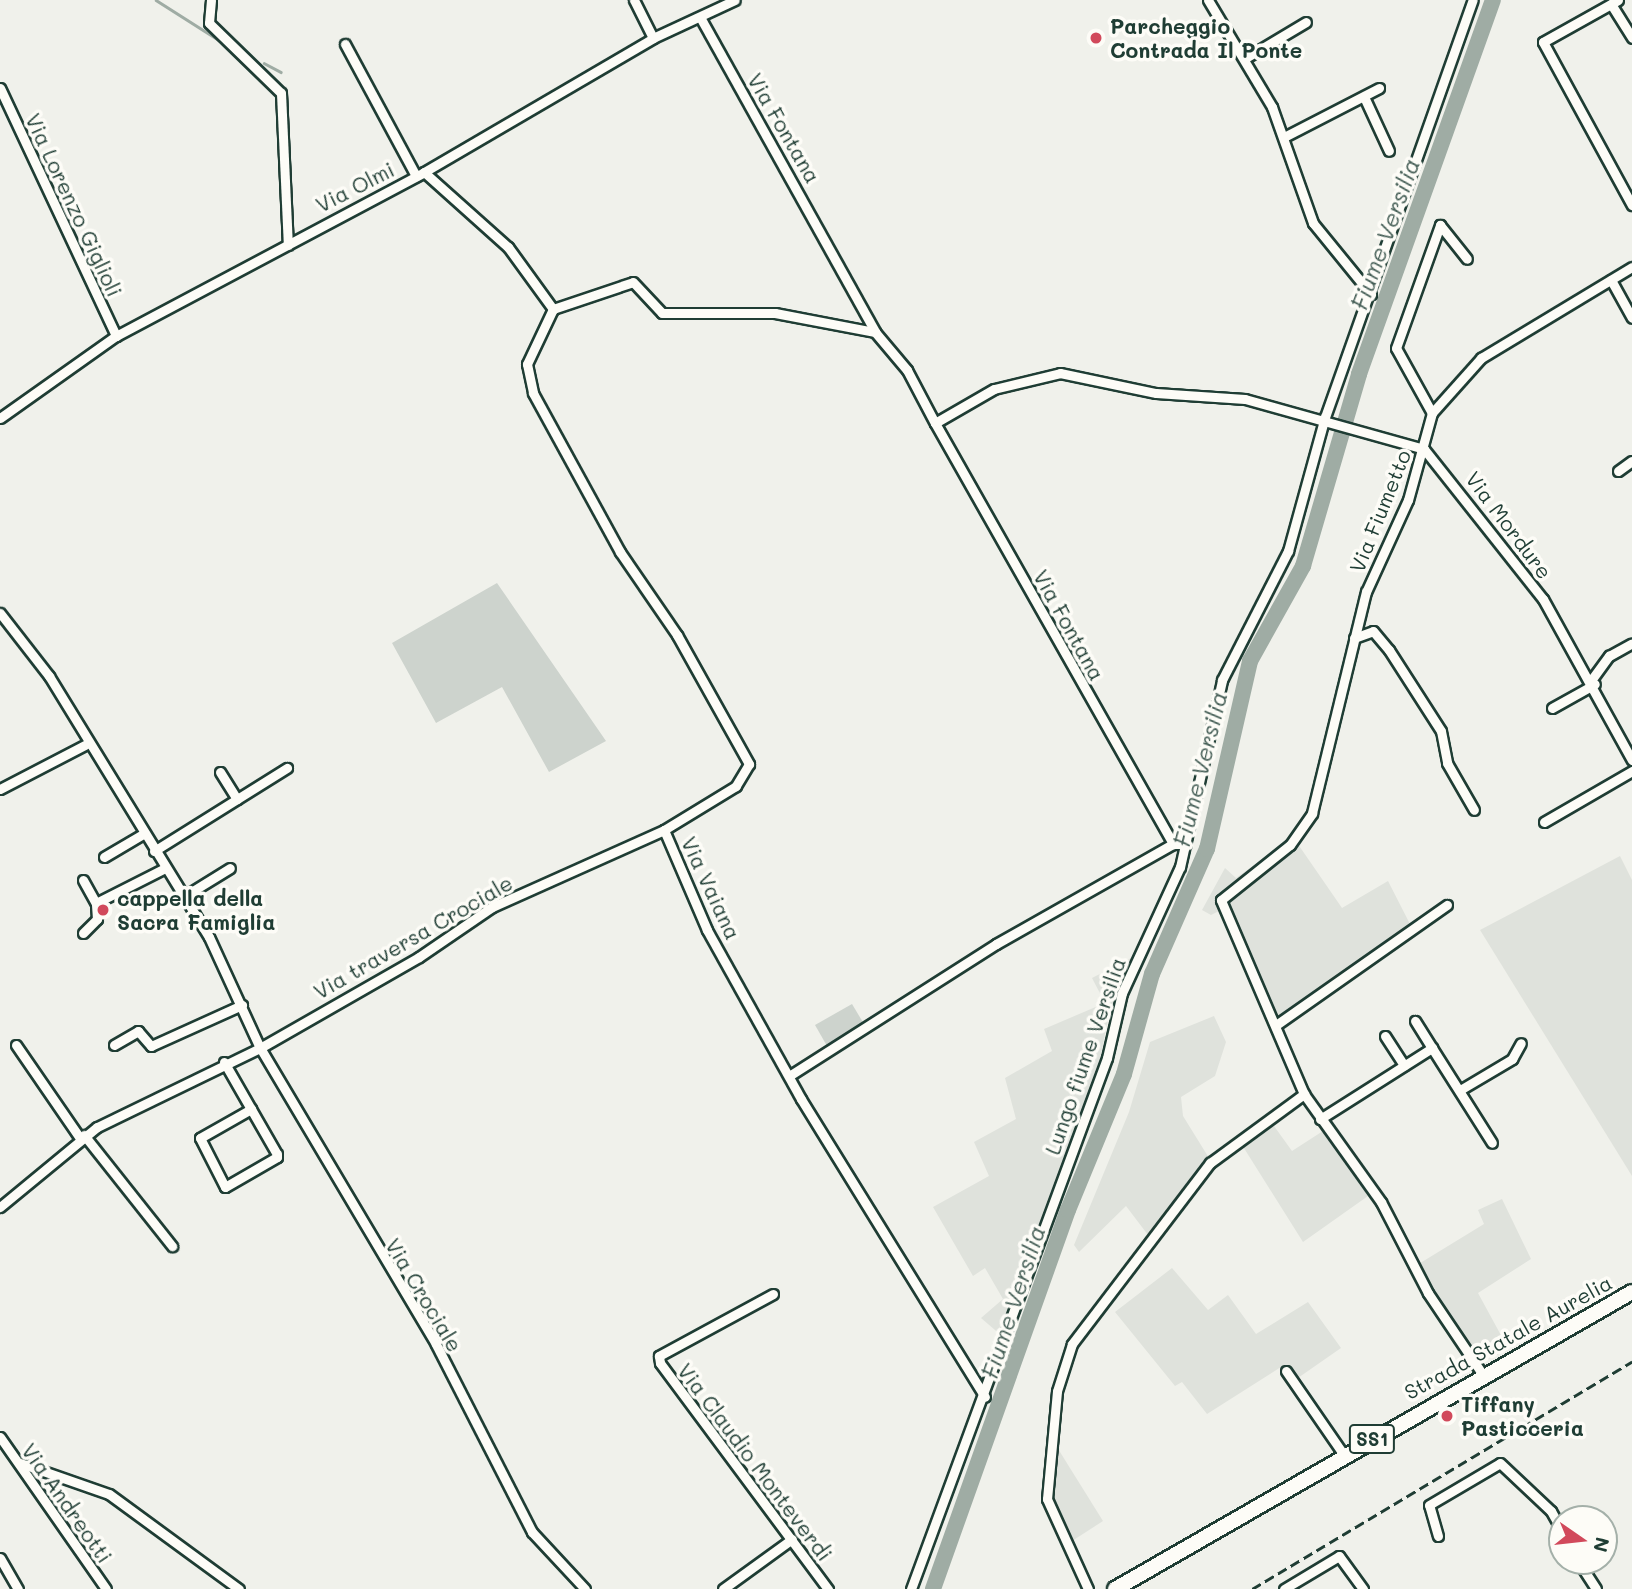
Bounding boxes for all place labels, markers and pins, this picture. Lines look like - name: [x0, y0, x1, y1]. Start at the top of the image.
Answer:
- place label: Parcheggio Contrada Il Ponte: [1110, 13, 1302, 63]
- marker: Parcheggio Contrada Il Ponte: [1088, 30, 1104, 46]
- place label: cappella della Sacra Famiglia: [117, 885, 275, 935]
- marker: cappella della Sacra Famiglia: [95, 902, 111, 918]
- place label: Tiffany Pasticceria: [1461, 1391, 1584, 1441]
- marker: Tiffany Pasticceria: [1439, 1408, 1455, 1424]

